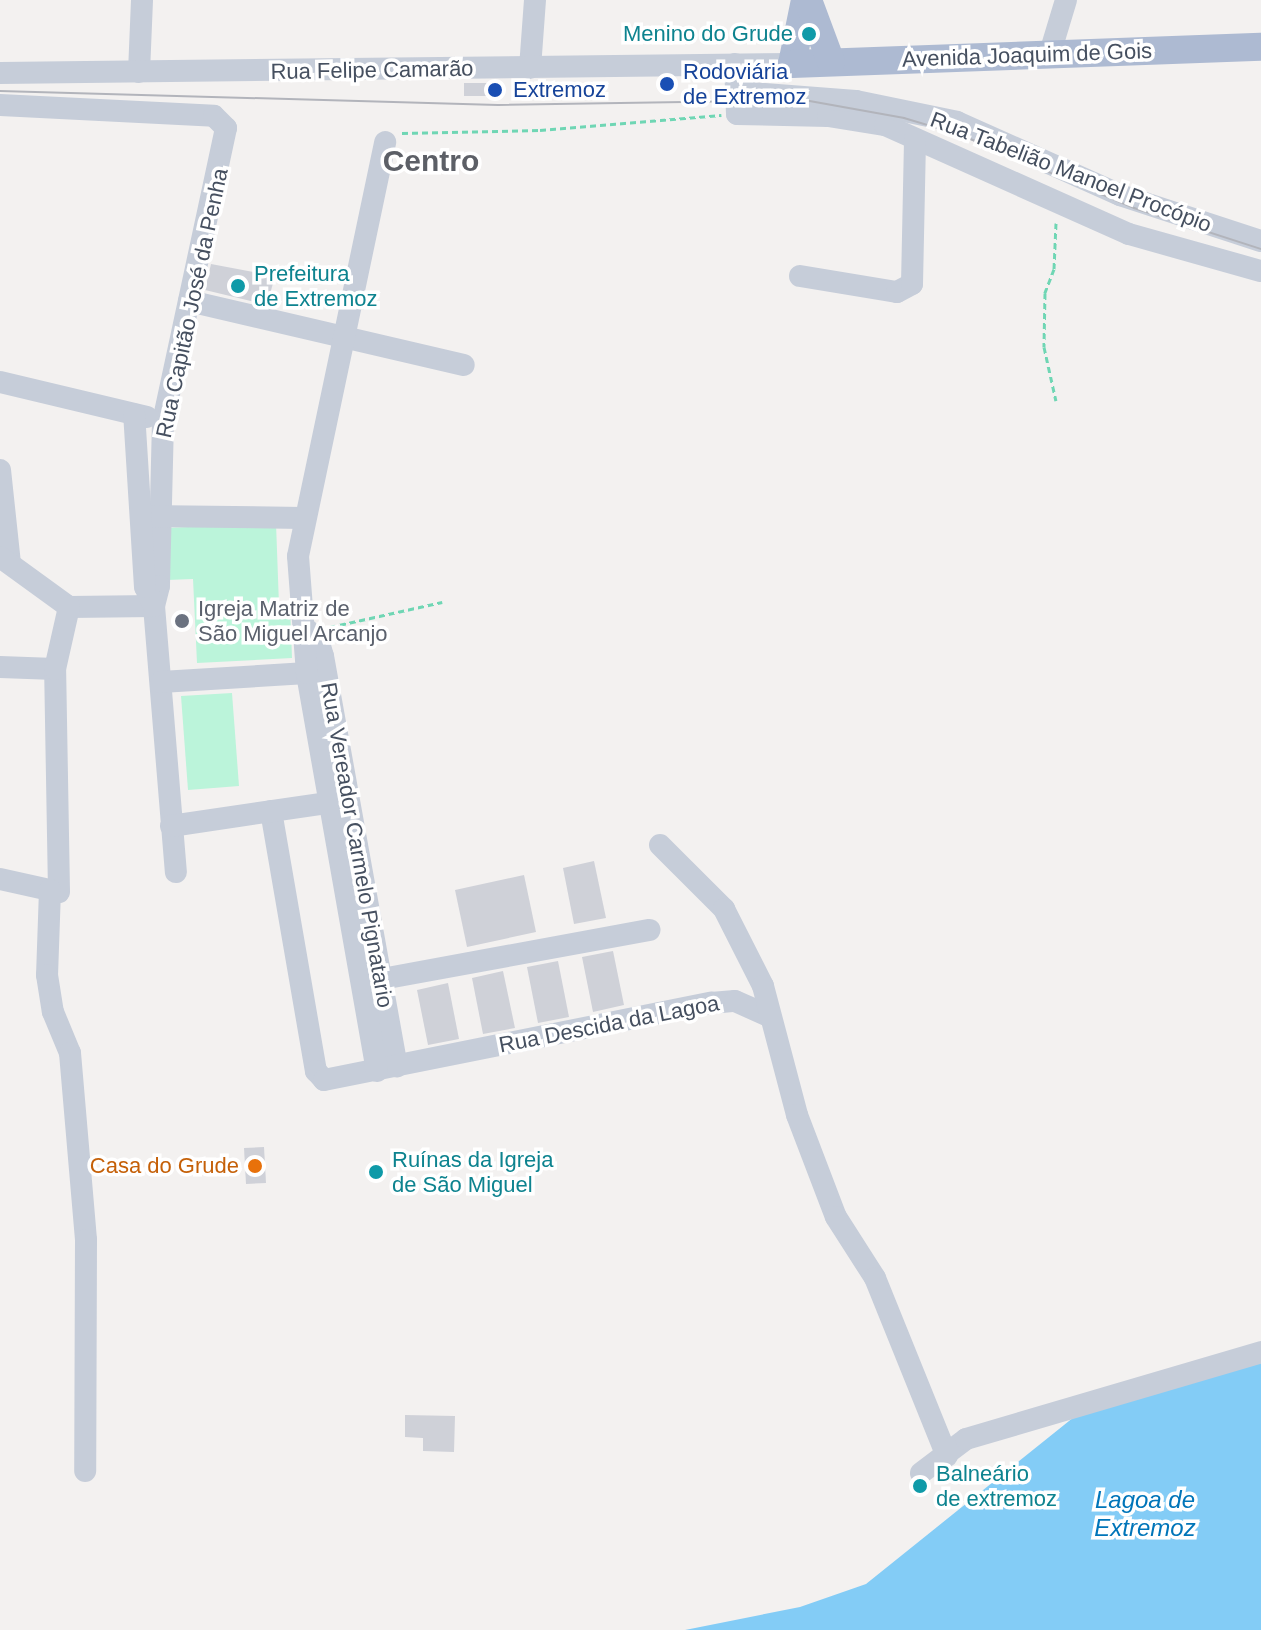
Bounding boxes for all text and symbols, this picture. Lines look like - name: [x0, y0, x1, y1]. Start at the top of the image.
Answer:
- place label: Menino do Grude: [623, 21, 793, 47]
- marker: Menino do Grude: [800, 25, 818, 43]
- street label: Avenida Joaquim de Gois: [901, 37, 1153, 73]
- street label: Rua Felipe Camarão: [270, 55, 474, 85]
- place label: Rodoviária de Extremoz: [683, 58, 806, 110]
- marker: Rodoviária de Extremoz: [658, 75, 676, 93]
- place label: Extremoz: [513, 77, 606, 103]
- marker: Extremoz: [484, 79, 506, 101]
- street label: Rua Tabelião Manoel Procópio: [926, 106, 1216, 238]
- district label: Centro: [383, 143, 479, 179]
- street label: Rua Capitão José da Penha: [150, 166, 234, 440]
- place label: Prefeitura de Extremoz: [254, 260, 377, 312]
- marker: Prefeitura de Extremoz: [229, 277, 247, 295]
- place label: Igreja Matriz de São Miguel Arcanjo: [198, 595, 389, 646]
- marker: Igreja Matriz de São Miguel Arcanjo: [173, 612, 191, 630]
- street label: Rua Vereador Carmelo Pignatario: [315, 680, 399, 1010]
- street label: Rua Descida da Lagoa: [497, 990, 721, 1058]
- place label: Ruínas da Igreja de São Miguel: [392, 1146, 553, 1198]
- place label: Casa do Grude: [90, 1153, 239, 1179]
- marker: Casa do Grude: [246, 1157, 264, 1175]
- marker: Ruínas da Igreja de São Miguel: [367, 1163, 385, 1181]
- place label: Balneário de extremoz: [936, 1460, 1057, 1512]
- marker: Balneário de extremoz: [911, 1477, 929, 1495]
- water label: Lagoa de Extremoz: [1094, 1486, 1196, 1542]

